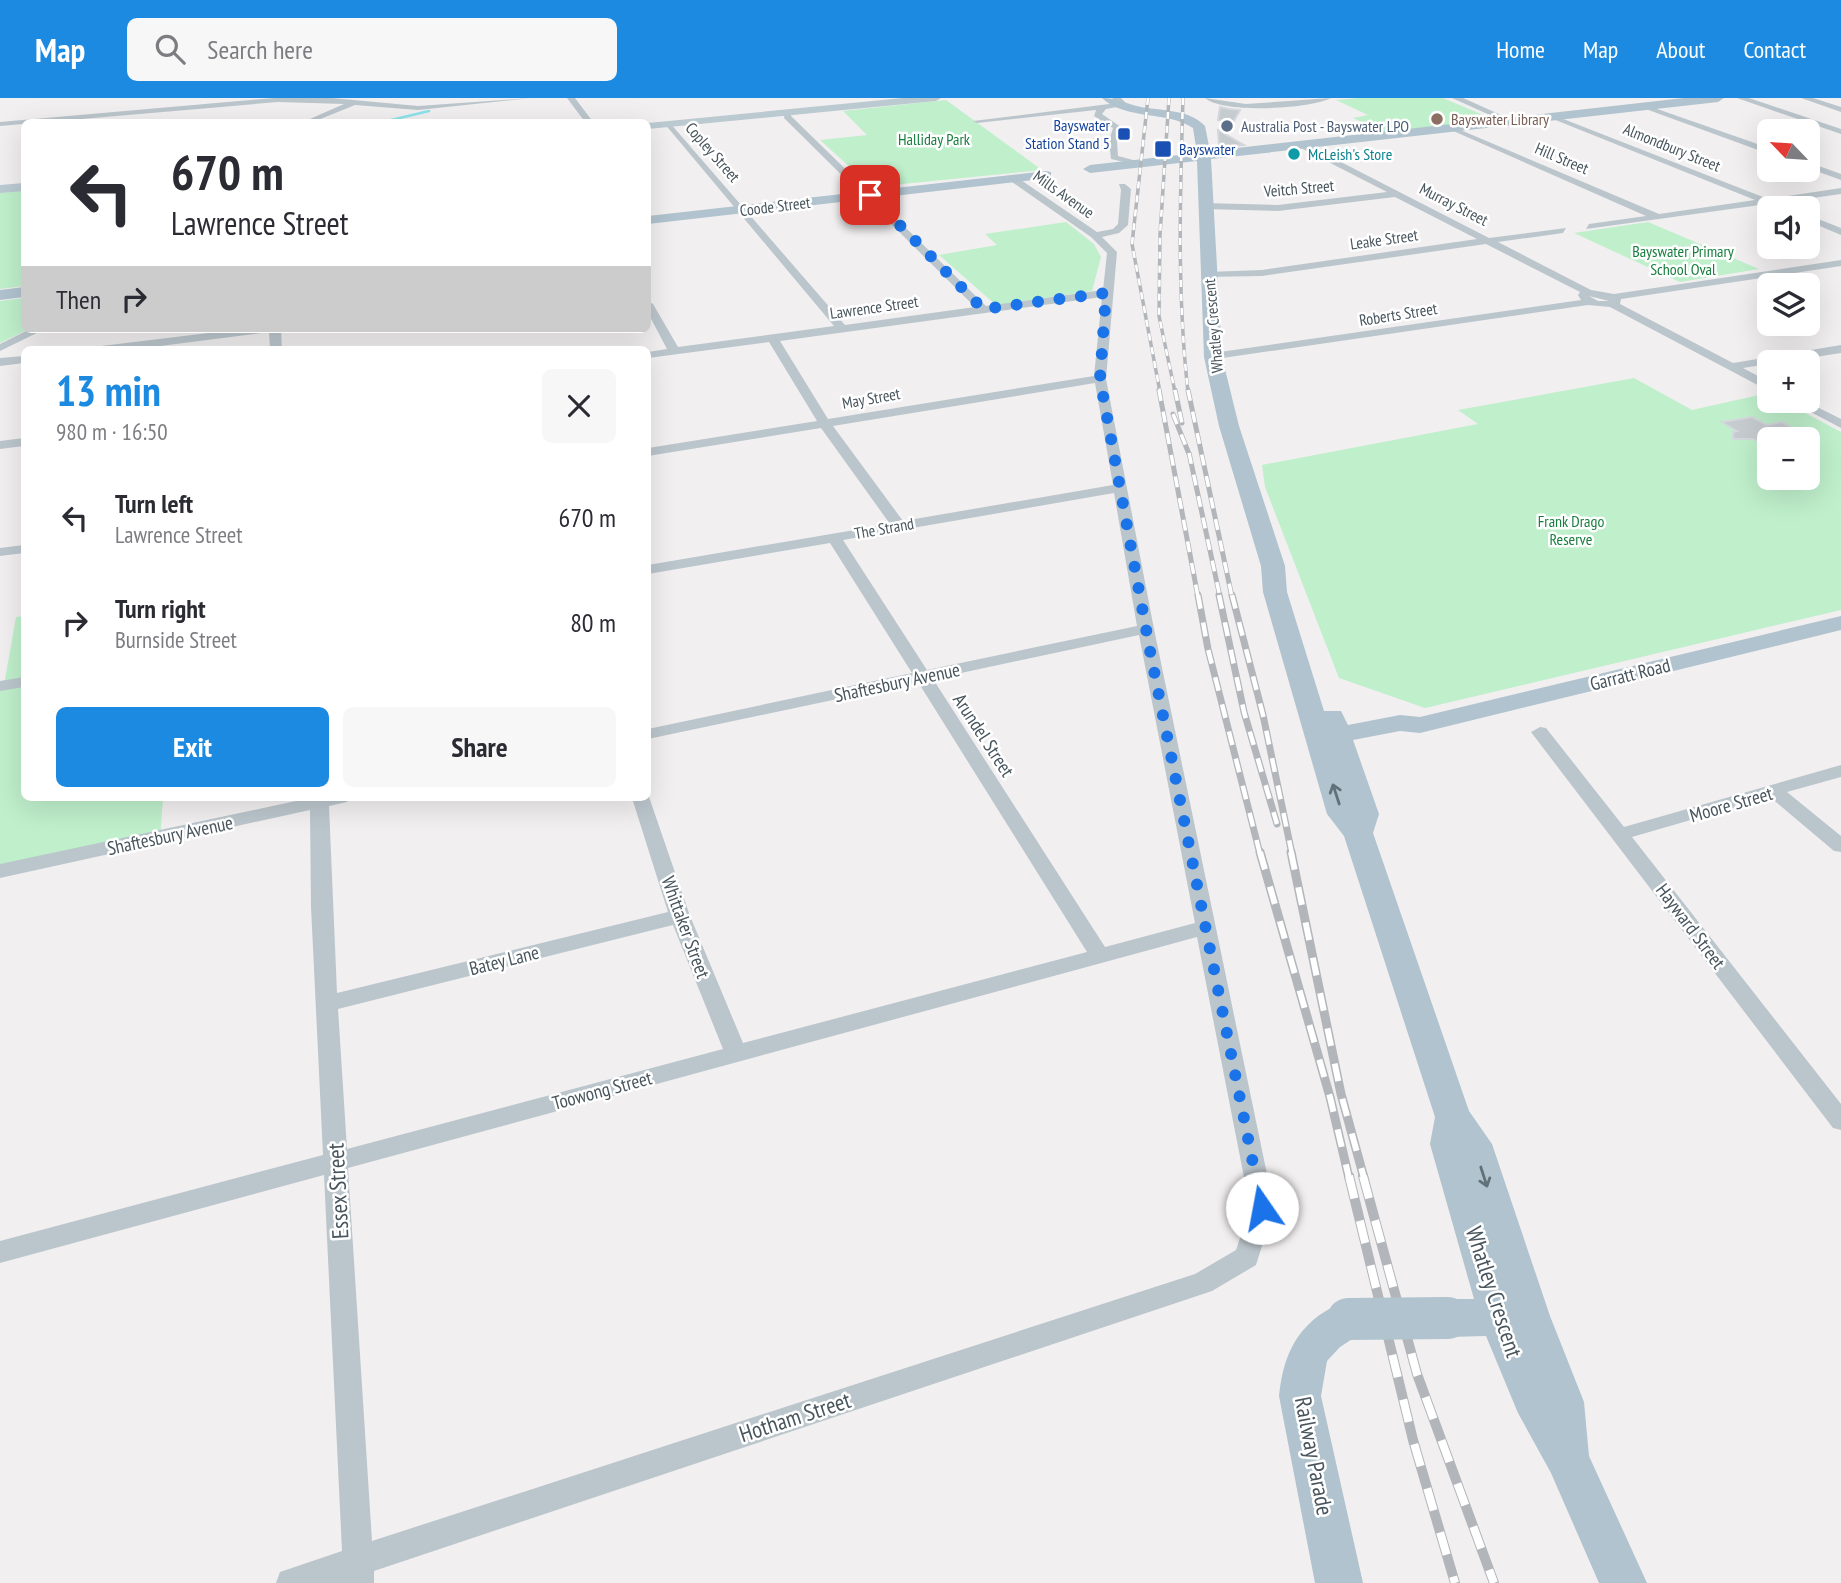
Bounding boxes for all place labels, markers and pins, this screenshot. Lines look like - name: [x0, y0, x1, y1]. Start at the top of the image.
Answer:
- place label: Bayswater Library: [1451, 109, 1549, 129]
- marker: Bayswater Library: [1429, 111, 1445, 127]
- place label: Bayswater Station Stand 5: [1025, 115, 1111, 153]
- place label: Australia Post - Bayswater LPO: [1241, 116, 1409, 136]
- marker: Australia Post - Bayswater LPO: [1219, 118, 1235, 134]
- marker: Bayswater Station Stand 5: [1116, 126, 1132, 142]
- marker: Bayswater: [1153, 139, 1173, 159]
- place label: Bayswater: [1179, 139, 1236, 159]
- place label: McLeish's Store: [1308, 144, 1392, 164]
- marker: McLeish's Store: [1286, 146, 1302, 162]
- pin: [840, 165, 900, 225]

